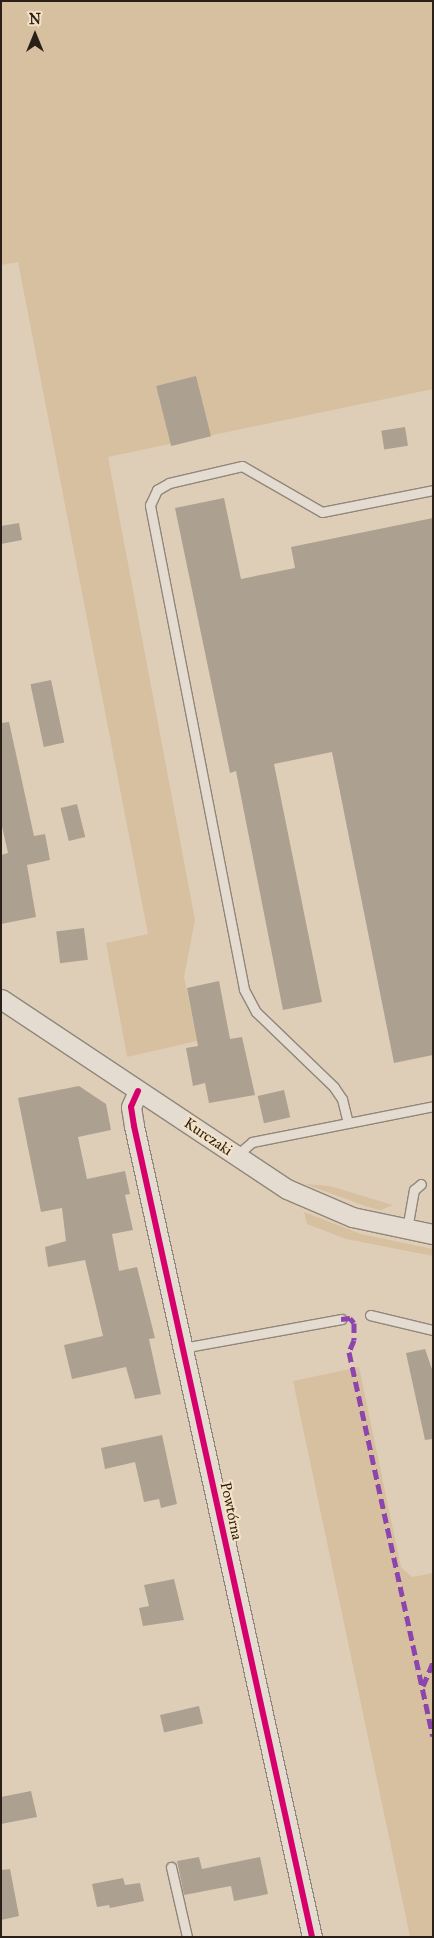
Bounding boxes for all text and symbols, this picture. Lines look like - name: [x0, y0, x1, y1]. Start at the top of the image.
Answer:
- north arrow: [10, 10, 60, 60]
- text: N: [29, 11, 41, 28]
- street label: Kurczaki: [180, 1114, 236, 1160]
- street label: Powtórna: [216, 1480, 246, 1542]

